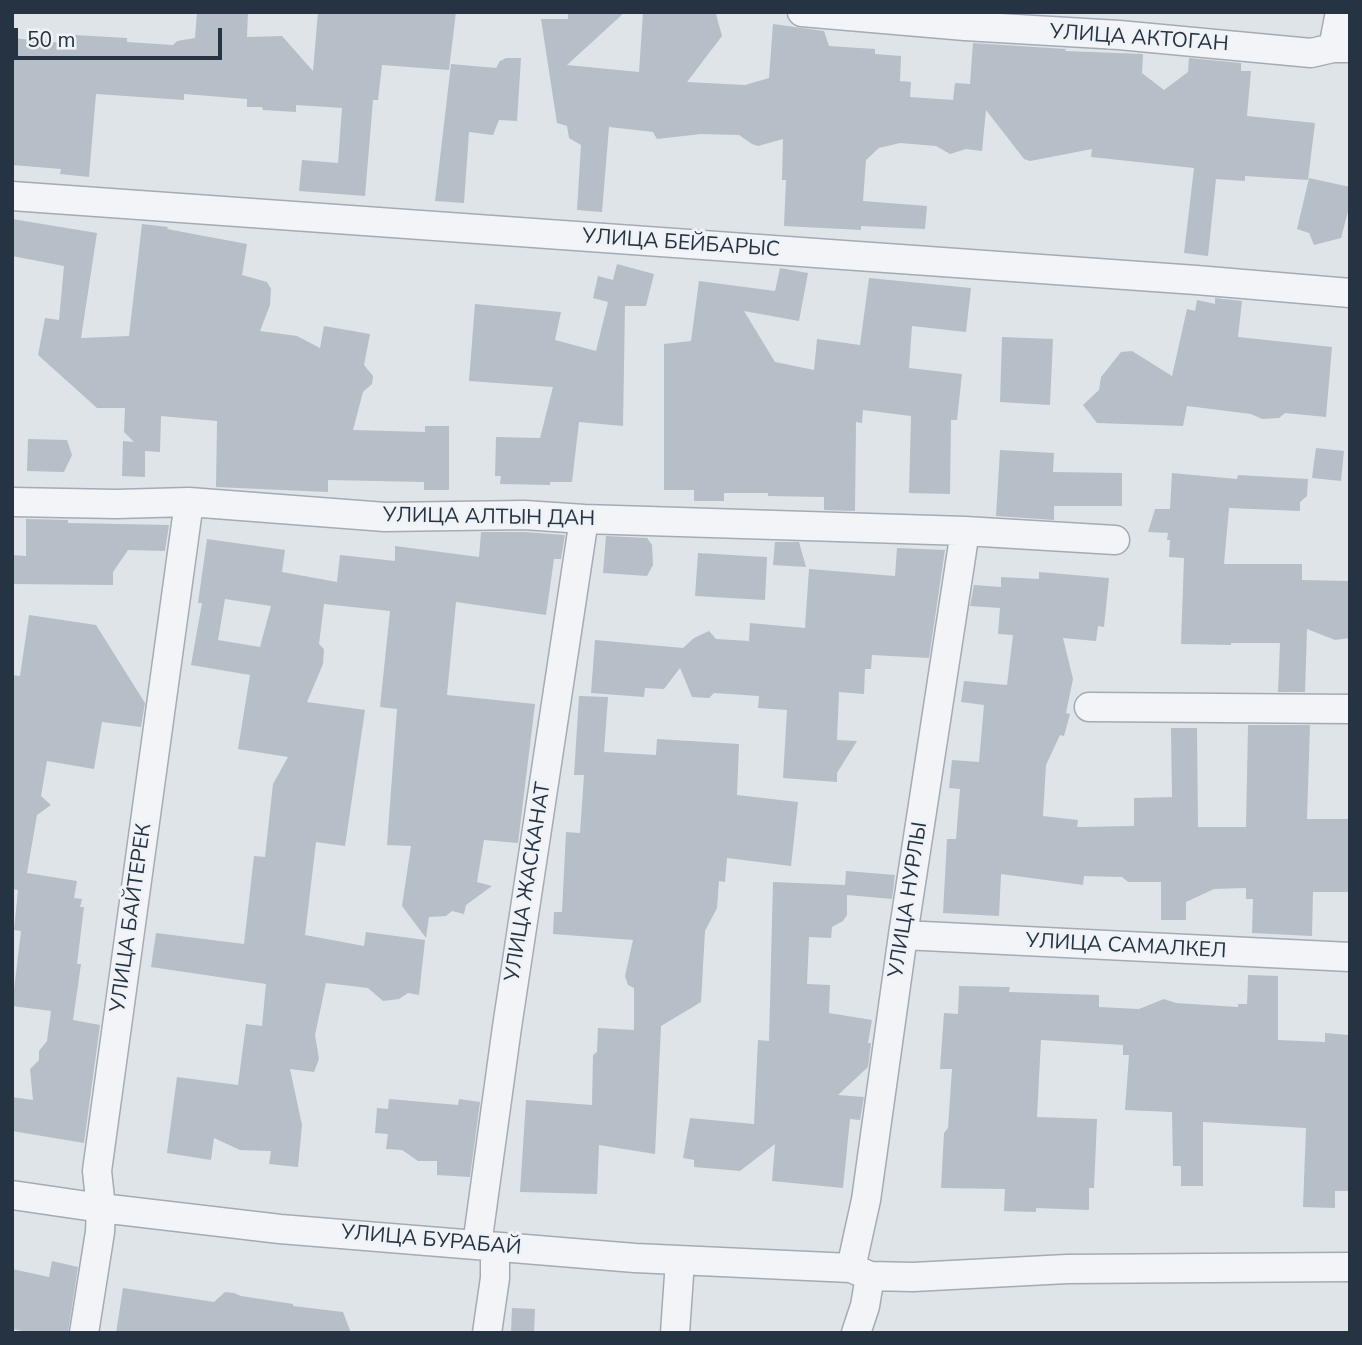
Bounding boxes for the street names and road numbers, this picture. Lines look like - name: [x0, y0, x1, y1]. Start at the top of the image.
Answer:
- street label: УЛИЦА АКТОГАН: [1049, 20, 1229, 58]
- street label: УЛИЦА БЕЙБАРЫС: [581, 225, 781, 263]
- street label: УЛИЦА АЛТЫН ДАН: [383, 504, 595, 532]
- street label: УЛИЦА ЖАСКАНАТ: [501, 781, 557, 983]
- street label: УЛИЦА НУРЛЫ: [884, 820, 934, 980]
- street label: УЛИЦА БАЙТЕРЕК: [106, 822, 158, 1014]
- street label: УЛИЦА САМАЛКЕЛ: [1025, 929, 1227, 965]
- street label: УЛИЦА БУРАБАЙ: [340, 1221, 522, 1261]

